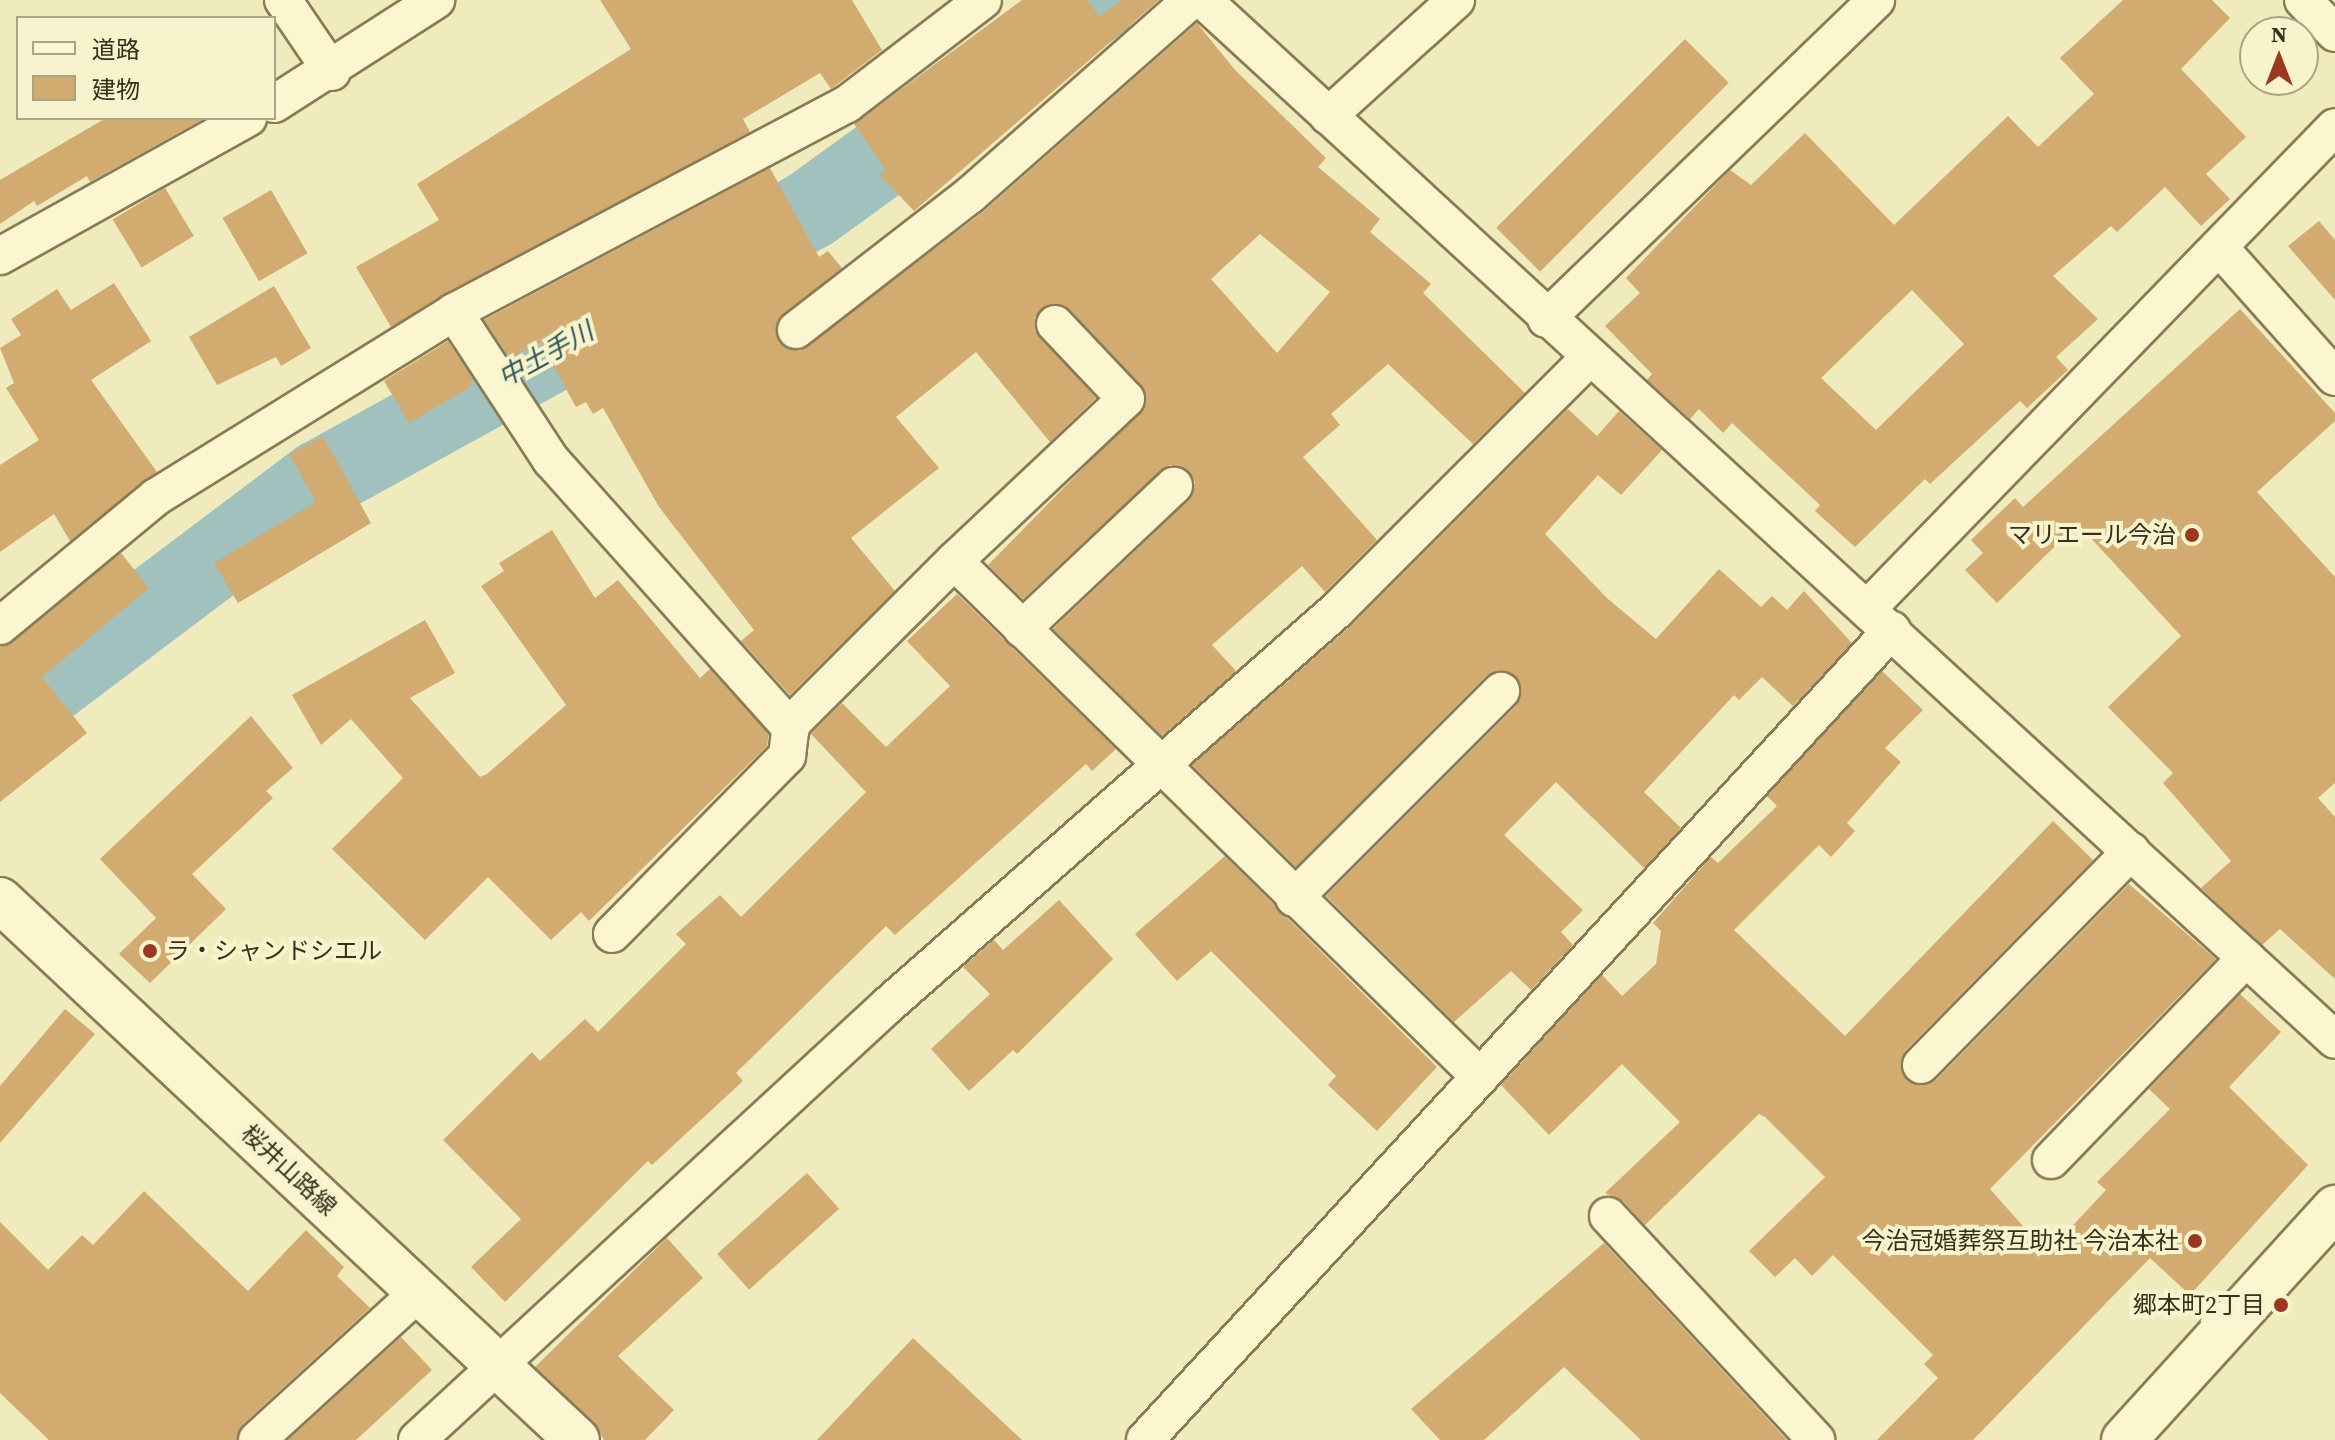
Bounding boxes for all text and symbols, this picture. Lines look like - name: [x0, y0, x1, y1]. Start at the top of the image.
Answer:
- legend: [16, 16, 276, 120]
- north arrow: [2239, 16, 2319, 96]
- text: N: [2271, 19, 2287, 49]
- text: 道路: [92, 33, 140, 66]
- text: 建物: [92, 73, 140, 106]
- water label: 中土手川: [493, 316, 599, 394]
- place label: マリエール今治: [2008, 521, 2176, 549]
- marker: マリエール今治: [2183, 526, 2201, 544]
- place label: ラ・シャンドシエル: [166, 937, 382, 965]
- marker: ラ・シャンドシエル: [141, 942, 159, 960]
- street label: 桜井山路線: [235, 1119, 343, 1221]
- place label: 今治冠婚葬祭互助社 今治本社: [1861, 1227, 2179, 1255]
- marker: 今治冠婚葬祭互助社 今治本社: [2186, 1232, 2204, 1250]
- place label: 郷本町2丁目: [2133, 1291, 2265, 1319]
- marker: 郷本町2丁目: [2272, 1296, 2290, 1314]

